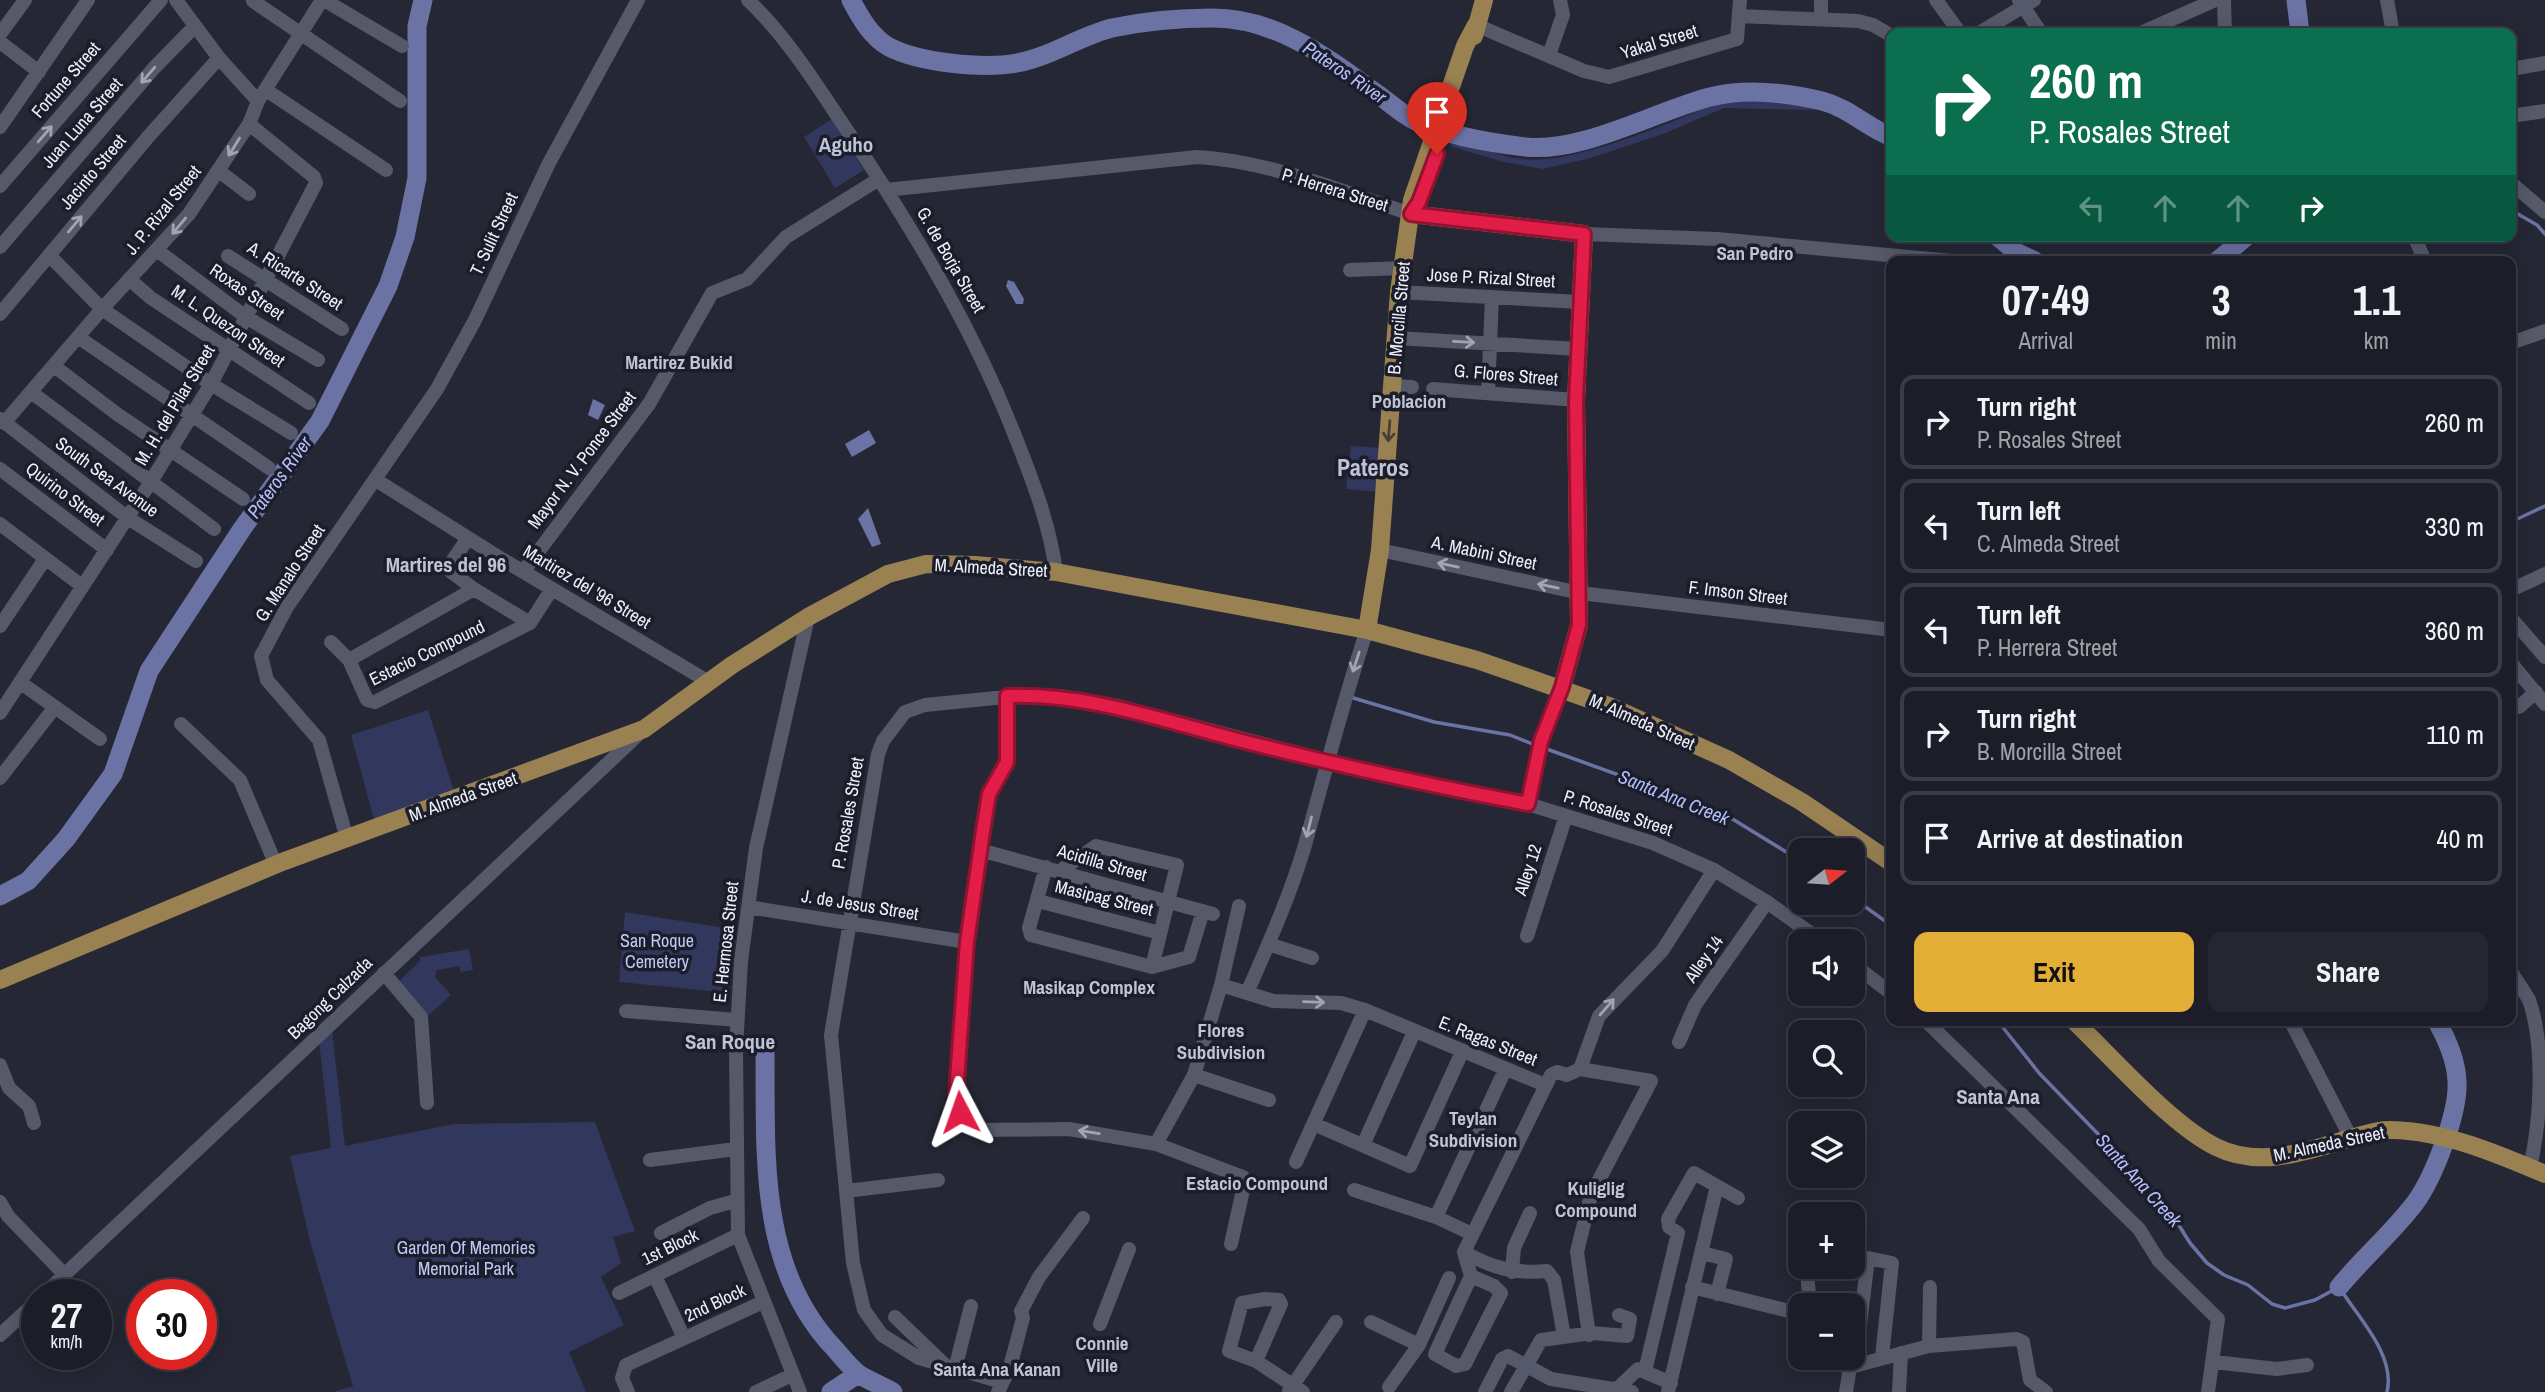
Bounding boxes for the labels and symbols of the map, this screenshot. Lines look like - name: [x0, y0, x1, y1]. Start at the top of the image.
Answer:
- street label: Yakal Street: [1617, 18, 1700, 65]
- water label: Pateros River: [1298, 35, 1392, 110]
- street label: Fortune Street: [25, 36, 106, 123]
- one-way arrow: [140, 66, 156, 84]
- street label: Juan Luna Street: [35, 72, 128, 173]
- pin: [1407, 82, 1467, 154]
- one-way arrow: [37, 126, 53, 144]
- street label: Jacinto Street: [54, 129, 131, 215]
- district label: Aguho: [819, 130, 873, 159]
- one-way arrow: [227, 137, 241, 157]
- street label: J. P. Rizal Street: [119, 160, 207, 260]
- street label: P. Herrera Street: [1279, 162, 1391, 218]
- street label: T. Sulit Street: [463, 188, 524, 279]
- street label: G. de Borja Street: [911, 202, 992, 317]
- one-way arrow: [67, 215, 83, 233]
- one-way arrow: [171, 216, 187, 234]
- street label: A. Ricarte Street: [242, 235, 348, 316]
- district label: San Pedro: [1716, 240, 1794, 266]
- street label: Roxas Street: [205, 257, 290, 326]
- street label: B. Morcilla Street: [1381, 260, 1416, 375]
- street label: Jose P. Rizal Street: [1426, 262, 1556, 293]
- street label: M. L. Quezon Street: [167, 278, 290, 373]
- one-way arrow: [1453, 336, 1476, 349]
- street label: M. H. del Pilar Street: [129, 340, 221, 470]
- district label: Martirez Bukid: [625, 349, 733, 375]
- street label: G. Flores Street: [1453, 358, 1559, 391]
- street label: Mayor N. V. Ponce Street: [522, 386, 642, 534]
- district label: Poblacion: [1372, 388, 1446, 414]
- one-way arrow: [1382, 419, 1395, 441]
- water label: Pateros River: [240, 430, 318, 523]
- street label: South Sea Avenue: [51, 431, 164, 523]
- district label: Pateros: [1337, 451, 1409, 483]
- street label: Quirino Street: [21, 456, 110, 531]
- street label: G. Manalo Street: [249, 519, 330, 626]
- street label: A. Mabini Street: [1428, 529, 1539, 576]
- street label: Martirez del '96 Street: [519, 539, 656, 635]
- district label: Martires del 96: [386, 550, 506, 579]
- street label: M. Almeda Street: [934, 552, 1048, 583]
- one-way arrow: [1437, 558, 1460, 572]
- street label: F. Imson Street: [1687, 574, 1789, 611]
- one-way arrow: [1537, 579, 1560, 593]
- street label: Estacio Compound: [365, 614, 489, 691]
- one-way arrow: [1349, 651, 1362, 673]
- street label: M. Almeda Street: [1585, 687, 1699, 756]
- street label: P. Rosales Street: [825, 755, 870, 871]
- water label: Santa Ana Creek: [1615, 763, 1735, 832]
- street label: M. Almeda Street: [405, 765, 520, 828]
- street label: P. Rosales Street: [1561, 783, 1676, 842]
- one-way arrow: [1302, 815, 1315, 838]
- street label: Acidilla Street: [1054, 838, 1150, 887]
- north arrow: [1788, 838, 1866, 915]
- street label: Alley 12: [1507, 841, 1548, 900]
- street label: Masipag Street: [1053, 873, 1156, 922]
- street label: E. Hermosa Street: [707, 880, 744, 1004]
- street label: J. de Jesus Street: [800, 883, 920, 926]
- park label: San Roque Cemetery: [620, 928, 694, 974]
- street label: Alley 14: [1678, 930, 1729, 988]
- street label: Bagong Calzada: [282, 951, 378, 1045]
- district label: Masikap Complex: [1023, 974, 1155, 1000]
- one-way arrow: [1302, 996, 1325, 1009]
- one-way arrow: [1599, 999, 1615, 1017]
- street label: E. Ragas Street: [1435, 1009, 1541, 1072]
- district label: Flores Subdivision: [1177, 1017, 1265, 1065]
- district label: San Roque: [685, 1027, 775, 1056]
- position arrow: [923, 1075, 997, 1149]
- district label: Santa Ana: [1956, 1082, 2040, 1111]
- district label: Teylan Subdivision: [1429, 1105, 1517, 1153]
- street label: M. Almeda Street: [2271, 1120, 2387, 1168]
- one-way arrow: [1078, 1125, 1101, 1138]
- water label: Santa Ana Creek: [2090, 1128, 2189, 1233]
- district label: Estacio Compound: [1186, 1170, 1328, 1196]
- district label: Kuliglig Compound: [1555, 1175, 1637, 1223]
- street label: 1st Block: [637, 1222, 703, 1271]
- park label: Garden Of Memories Memorial Park: [397, 1235, 535, 1281]
- street label: 2nd Block: [680, 1277, 750, 1328]
- speed limit sign: 30: [126, 1279, 217, 1370]
- district label: Connie Ville: [1076, 1330, 1129, 1378]
- district label: Santa Ana Kanan: [933, 1356, 1061, 1382]

